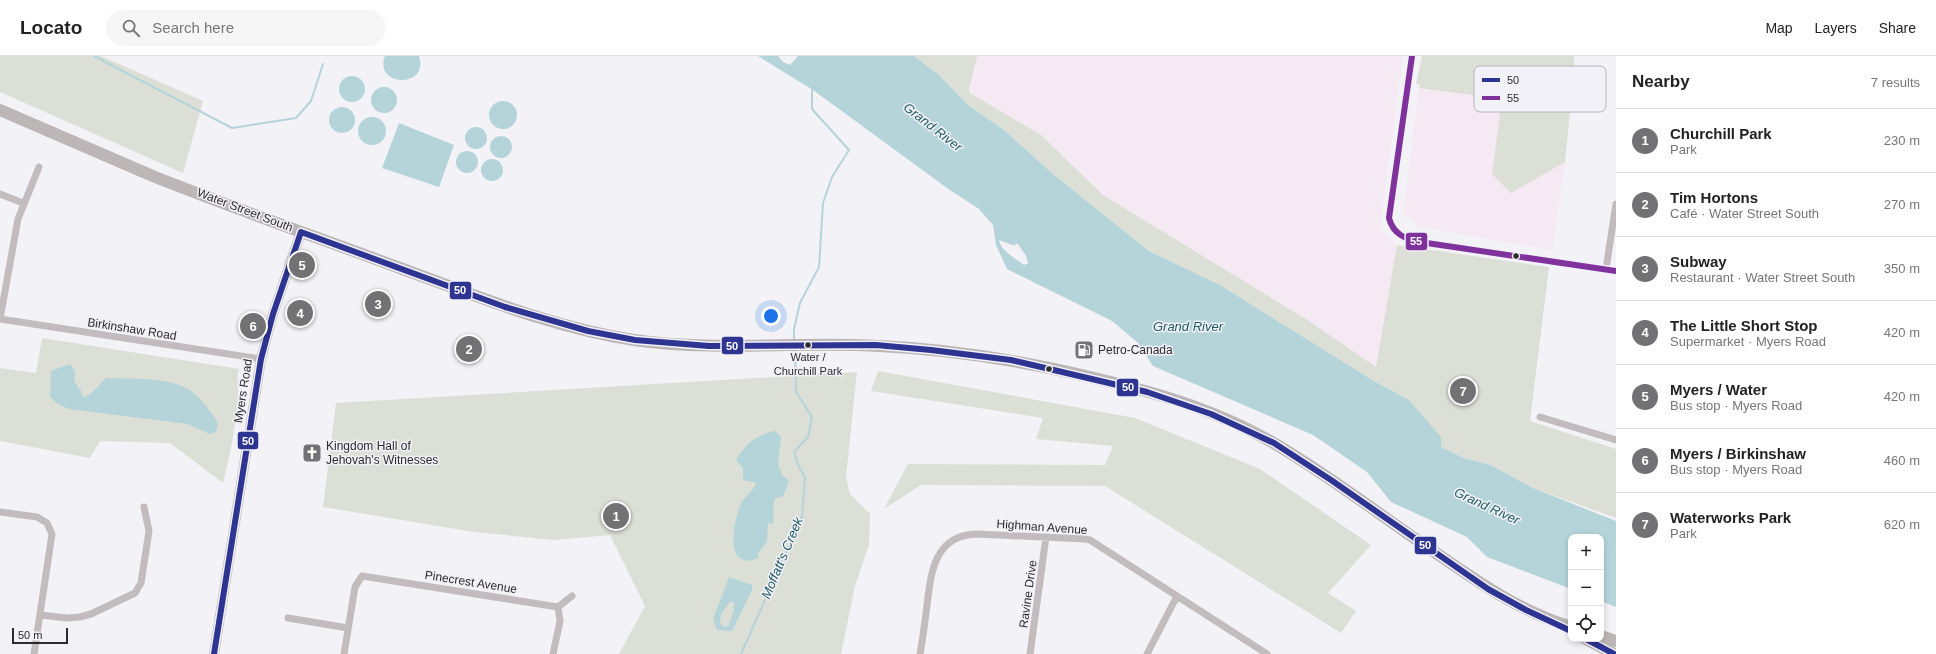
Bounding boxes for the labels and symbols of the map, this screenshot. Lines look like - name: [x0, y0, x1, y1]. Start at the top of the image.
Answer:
- legend: [1474, 66, 1606, 112]
- text: 50: [1507, 74, 1519, 86]
- text: 55: [1507, 92, 1519, 104]
- water label: Grand River: [901, 100, 966, 155]
- street label: Water Street South: [195, 185, 295, 235]
- line badge: 55: [1405, 232, 1428, 251]
- text: 55: [1410, 235, 1422, 247]
- pin: 5: [289, 250, 315, 280]
- unlabelled marker: [1511, 251, 1521, 261]
- line badge: 50: [449, 281, 472, 300]
- text: 50: [454, 284, 466, 296]
- pin: 3: [365, 289, 391, 319]
- pin: 4: [287, 298, 313, 328]
- your location: [761, 306, 781, 326]
- pin: 6: [240, 311, 266, 341]
- street label: Birkinshaw Road: [86, 315, 178, 343]
- water label: Grand River: [1153, 319, 1224, 334]
- pin: 2: [456, 334, 482, 364]
- line badge: 50: [721, 336, 744, 355]
- fuel station icon: Petro-Canada: [1073, 339, 1095, 361]
- text: 50: [726, 340, 738, 352]
- marker: Water / Churchill Park: [803, 340, 813, 350]
- place label: Petro-Canada: [1098, 343, 1173, 357]
- place label: Water / Churchill Park: [774, 351, 843, 377]
- street label: Myers Road: [231, 358, 255, 424]
- unlabelled marker: [1044, 364, 1054, 374]
- pin: 7: [1450, 376, 1476, 406]
- line badge: 50: [1116, 378, 1139, 397]
- text: 50: [1122, 381, 1134, 393]
- line badge: 50: [237, 431, 259, 450]
- text: 50: [242, 435, 254, 447]
- place label: Kingdom Hall of Jehovah's Witnesses: [326, 439, 438, 467]
- church icon: Kingdom Hall of Jehovah's Witnesses: [301, 442, 323, 464]
- water label: Grand River: [1452, 484, 1523, 528]
- pin: 1: [603, 501, 629, 531]
- water label: Moffatt's Creek: [758, 514, 806, 601]
- street label: Highman Avenue: [996, 517, 1088, 537]
- line badge: 50: [1414, 536, 1437, 555]
- text: 50: [1419, 539, 1431, 551]
- street label: Ravine Drive: [1016, 559, 1040, 629]
- street label: Pinecrest Avenue: [424, 568, 518, 596]
- scale bar: [12, 626, 68, 645]

